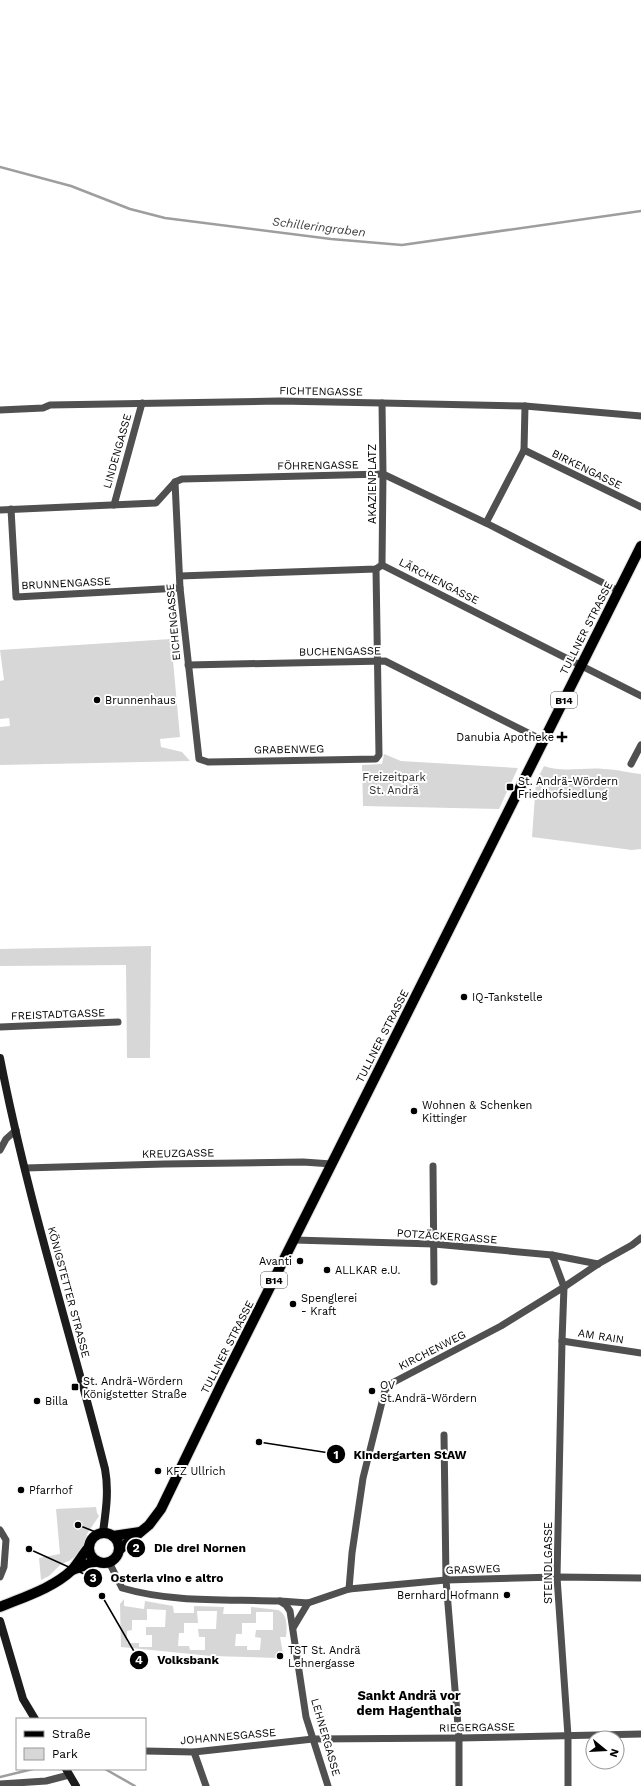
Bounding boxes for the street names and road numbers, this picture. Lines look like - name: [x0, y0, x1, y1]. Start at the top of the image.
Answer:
- street label: FICHTENGASSE: [279, 384, 363, 399]
- street label: LINDENGASSE: [101, 412, 134, 490]
- street label: AKAZIENPLATZ: [366, 444, 379, 524]
- street label: BIRKENGASSE: [550, 447, 624, 492]
- street label: FÖHRENGASSE: [277, 457, 359, 473]
- street label: LÄRCHENGASSE: [397, 555, 481, 607]
- street label: BRUNNENGASSE: [21, 575, 111, 592]
- street label: TULLNER STRASSE: [557, 580, 616, 677]
- street label: EICHENGASSE: [164, 583, 183, 661]
- street label: BUCHENGASSE: [299, 644, 381, 659]
- road number: B14: [551, 692, 577, 708]
- street label: GRABENWEG: [254, 742, 324, 757]
- street label: TULLNER STRASSE: [353, 988, 412, 1085]
- street label: FREISTADTGASSE: [11, 1006, 105, 1023]
- street label: KREUZGASSE: [142, 1146, 214, 1161]
- street label: KÖNIGSTETTER STRASSE: [45, 1225, 93, 1359]
- street label: POTZÄCKERGASSE: [396, 1226, 498, 1246]
- road number: B14: [261, 1272, 287, 1288]
- street label: TULLNER STRASSE: [198, 1299, 257, 1396]
- street label: AM RAIN: [577, 1326, 625, 1347]
- street label: KIRCHENWEG: [396, 1328, 468, 1373]
- street label: STEINDLGASSE: [542, 1522, 555, 1604]
- street label: GRASWEG: [445, 1562, 501, 1577]
- street label: LEHNERGASSE: [308, 1697, 343, 1778]
- street label: RIEGERGASSE: [439, 1720, 515, 1735]
- street label: JOHANNESGASSE: [180, 1726, 277, 1747]

